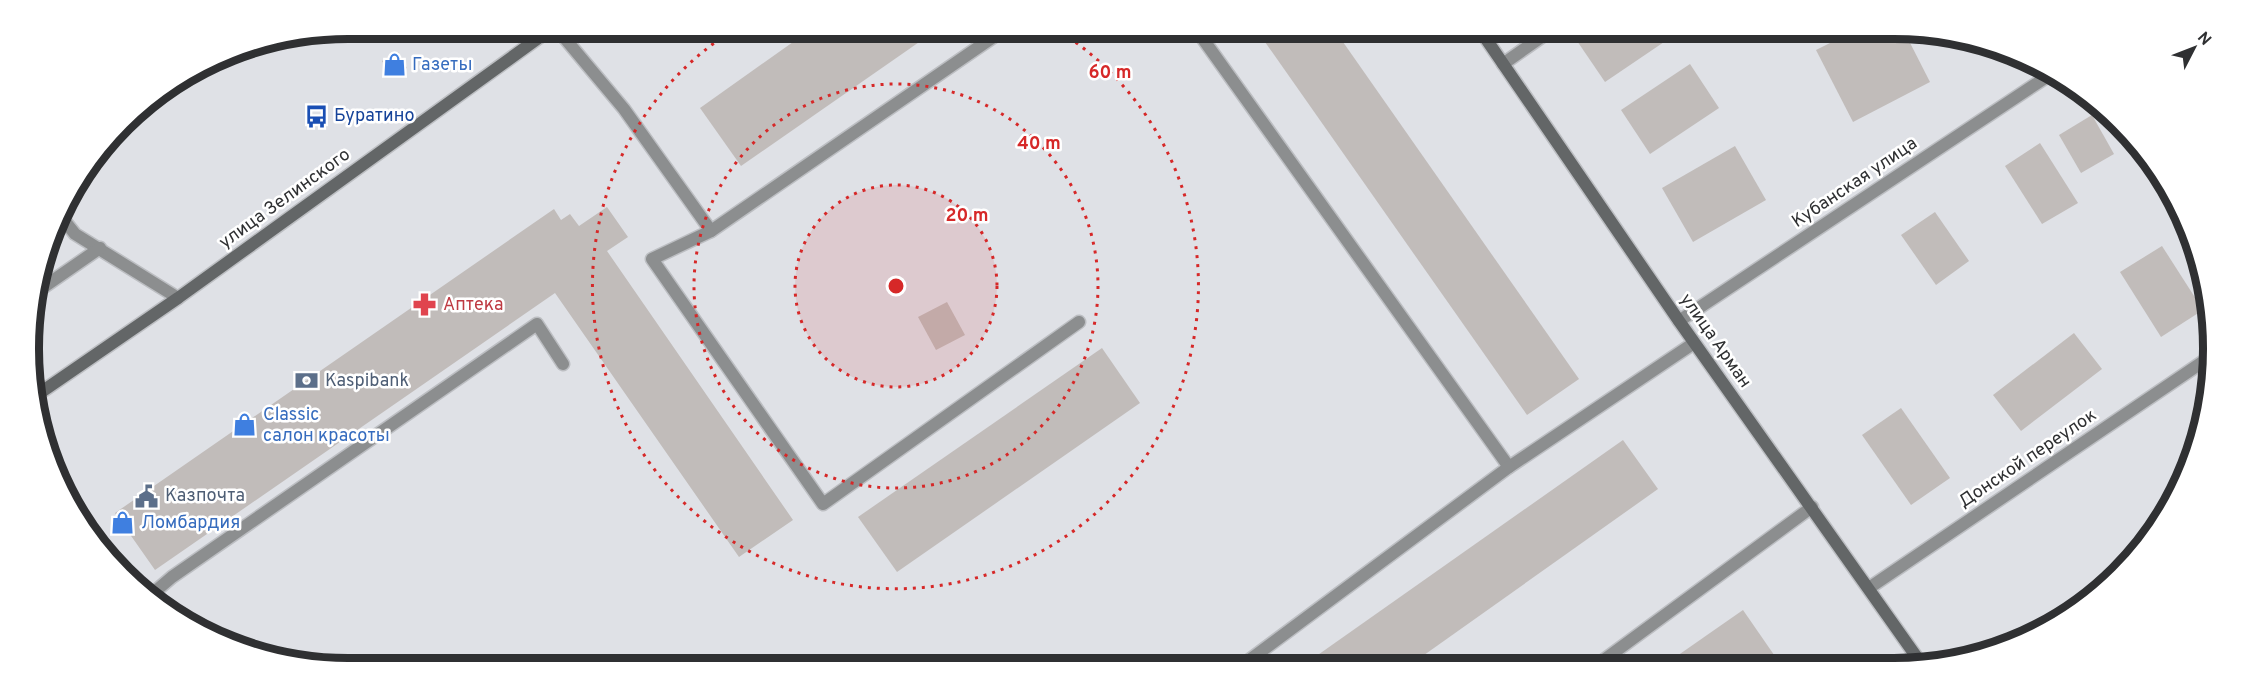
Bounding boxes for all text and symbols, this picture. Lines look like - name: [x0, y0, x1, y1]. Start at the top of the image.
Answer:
- north arrow: [2164, 18, 2224, 78]
- text: N: [2192, 28, 2215, 50]
- shop icon: Газеты: [381, 52, 407, 78]
- place label: Газеты: [412, 54, 472, 77]
- text: 60 m: [1088, 62, 1132, 85]
- bus stop icon: Буратино: [303, 103, 329, 129]
- place label: Буратино: [334, 105, 415, 128]
- text: 40 m: [1017, 133, 1061, 156]
- street label: Кубанская улица: [1788, 133, 1922, 233]
- street label: улица Зелинского: [215, 144, 355, 254]
- text: 20 m: [945, 205, 989, 228]
- centre of rings: [886, 276, 906, 296]
- street label: улица Арман: [1674, 289, 1756, 393]
- pharmacy icon: Аптека: [412, 292, 438, 318]
- place label: Аптека: [443, 294, 504, 317]
- bank icon: Kaspibank: [294, 368, 320, 394]
- place label: Kaspibank: [325, 370, 409, 393]
- place label: Classic салон красоты: [263, 404, 390, 448]
- street label: Донской переулок: [1955, 404, 2101, 514]
- shop icon: Classic салон красоты: [232, 412, 258, 438]
- public building icon: Казпочта: [134, 483, 160, 509]
- place label: Казпочта: [165, 485, 245, 508]
- shop icon: Ломбардия: [110, 510, 136, 536]
- place label: Ломбардия: [141, 512, 240, 535]

